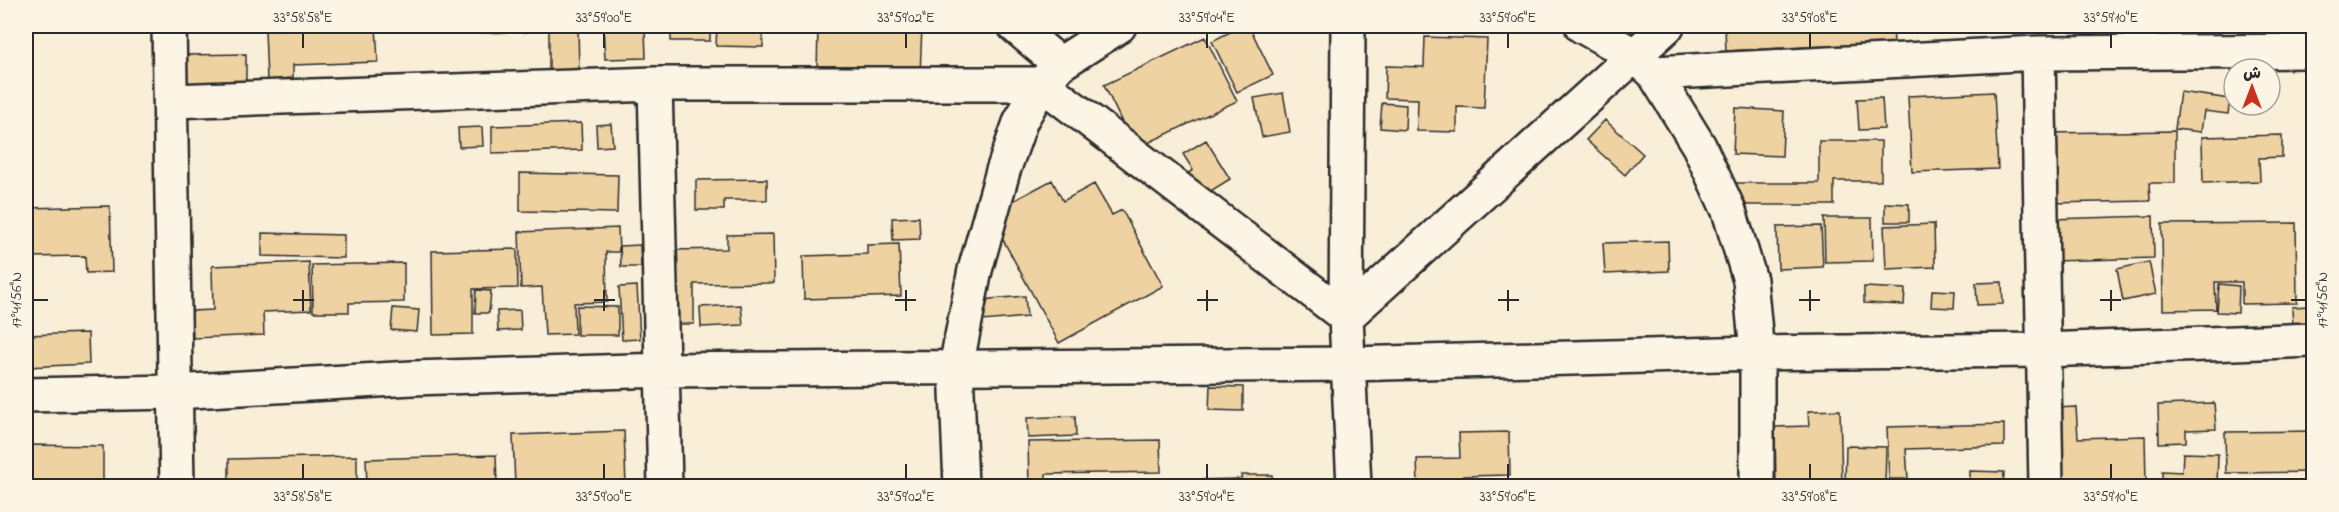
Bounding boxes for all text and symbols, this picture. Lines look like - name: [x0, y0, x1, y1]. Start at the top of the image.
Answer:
- text: 33°58'58"E: [274, 7, 333, 29]
- text: 33°59'00"E: [576, 7, 632, 29]
- text: 33°59'02"E: [877, 7, 935, 29]
- text: 33°59'04"E: [1179, 7, 1235, 29]
- text: 33°59'06"E: [1480, 7, 1536, 29]
- text: 33°59'08"E: [1782, 7, 1838, 29]
- text: 33°59'10"E: [2084, 7, 2138, 29]
- north arrow: [2222, 57, 2282, 117]
- text: ش: [2243, 62, 2261, 86]
- text: 17°41'56"N: [6, 272, 28, 328]
- text: 17°41'56"N: [2312, 272, 2334, 328]
- text: 33°58'58"E: [274, 486, 333, 508]
- text: 33°59'00"E: [576, 486, 632, 508]
- text: 33°59'02"E: [877, 486, 935, 508]
- text: 33°59'04"E: [1179, 486, 1235, 508]
- text: 33°59'06"E: [1480, 486, 1536, 508]
- text: 33°59'08"E: [1782, 486, 1838, 508]
- text: 33°59'10"E: [2084, 486, 2138, 508]

